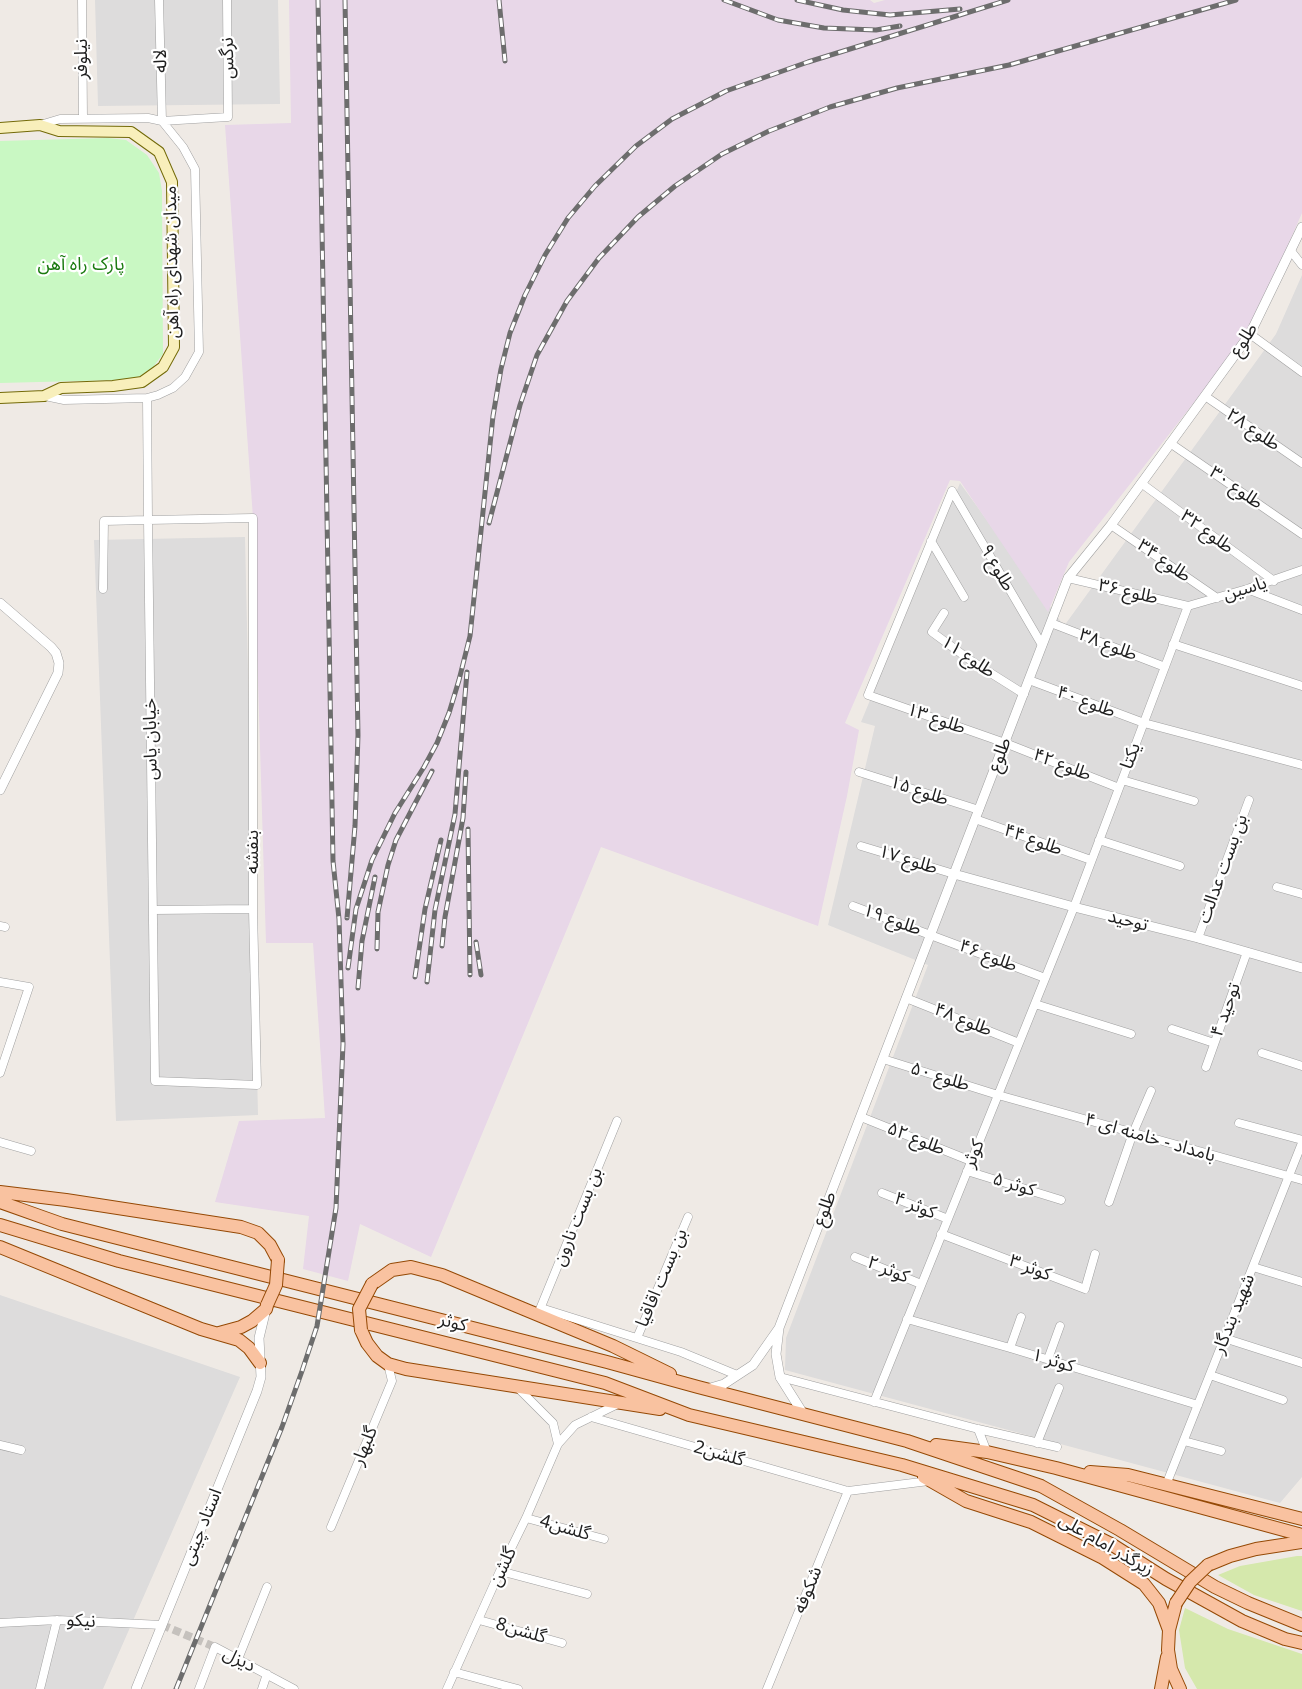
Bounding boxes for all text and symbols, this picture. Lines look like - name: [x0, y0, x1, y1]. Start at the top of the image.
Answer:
- street label: نرگس: [217, 37, 239, 79]
- street label: نیلوفر: [71, 39, 93, 79]
- street label: لاله: [150, 49, 172, 73]
- street label: میدان شهدای راه آهن: [160, 186, 184, 338]
- park label: پارک راه آهن: [37, 254, 125, 276]
- street label: طلوع: [1225, 319, 1263, 361]
- street label: طلوع ۲۸: [1222, 404, 1284, 456]
- street label: طلوع ۳۰: [1205, 462, 1267, 514]
- street label: طلوع ۳۲: [1176, 505, 1238, 559]
- street label: طلوع ۳۴: [1133, 535, 1195, 587]
- street label: طلوع ۹: [975, 541, 1019, 595]
- street label: یاسین: [1221, 572, 1269, 606]
- street label: طلوع ۳۶: [1096, 575, 1160, 609]
- street label: طلوع ۳۸: [1076, 624, 1140, 666]
- street label: طلوع ۱۱: [937, 631, 999, 683]
- street label: طلوع ۴۰: [1054, 682, 1118, 722]
- street label: خیابان یاس: [139, 698, 163, 780]
- street label: طلوع ۱۳: [904, 699, 968, 739]
- street label: طلوع: [984, 735, 1016, 775]
- street label: یکتا: [1116, 740, 1146, 772]
- street label: طلوع ۴۲: [1030, 744, 1094, 786]
- street label: طلوع ۱۵: [887, 771, 951, 811]
- street label: بن بست عدالت: [1193, 812, 1253, 926]
- street label: طلوع ۴۴: [1001, 820, 1065, 860]
- street label: بنفشه: [242, 830, 264, 874]
- street label: طلوع ۱۷: [876, 841, 940, 879]
- street label: طلوع ۱۹: [860, 900, 924, 940]
- street label: توحید: [1106, 906, 1150, 936]
- street label: طلوع ۴۶: [956, 935, 1020, 977]
- street label: توحید ۴: [1206, 980, 1246, 1040]
- street label: طلوع ۴۸: [931, 999, 995, 1041]
- street label: طلوع ۵۰: [908, 1058, 972, 1096]
- street label: بامداد - خامنه ای ۴: [1082, 1109, 1218, 1167]
- street label: طلوع ۵۲: [884, 1118, 948, 1160]
- street label: کوثر: [959, 1137, 989, 1171]
- street label: بن بست نارون: [548, 1165, 608, 1269]
- street label: کوثر ۵: [990, 1168, 1038, 1202]
- street label: کوثر ۴: [891, 1188, 939, 1224]
- street label: طلوع: [809, 1189, 841, 1229]
- street label: بن بست اقاقیا: [632, 1226, 692, 1330]
- street label: کوثر ۳: [1006, 1250, 1054, 1286]
- street label: کوثر ۲: [864, 1252, 912, 1288]
- street label: شهید بندگار: [1208, 1271, 1260, 1357]
- street label: کوثر: [437, 1309, 469, 1337]
- street label: کوثر ۱: [1029, 1344, 1077, 1378]
- street label: گلبهار: [348, 1423, 382, 1469]
- street label: گلشن2: [691, 1437, 747, 1471]
- street label: استاد چیتی: [177, 1485, 227, 1569]
- street label: زیرگذر امام علی: [1055, 1509, 1157, 1581]
- street label: گلشن4: [537, 1511, 593, 1545]
- street label: گلشن: [484, 1544, 522, 1590]
- street label: شکوفه: [789, 1563, 827, 1617]
- street label: نیکو: [66, 1609, 96, 1633]
- street label: گلشن8: [493, 1614, 549, 1648]
- street label: دیزل: [219, 1643, 259, 1677]

